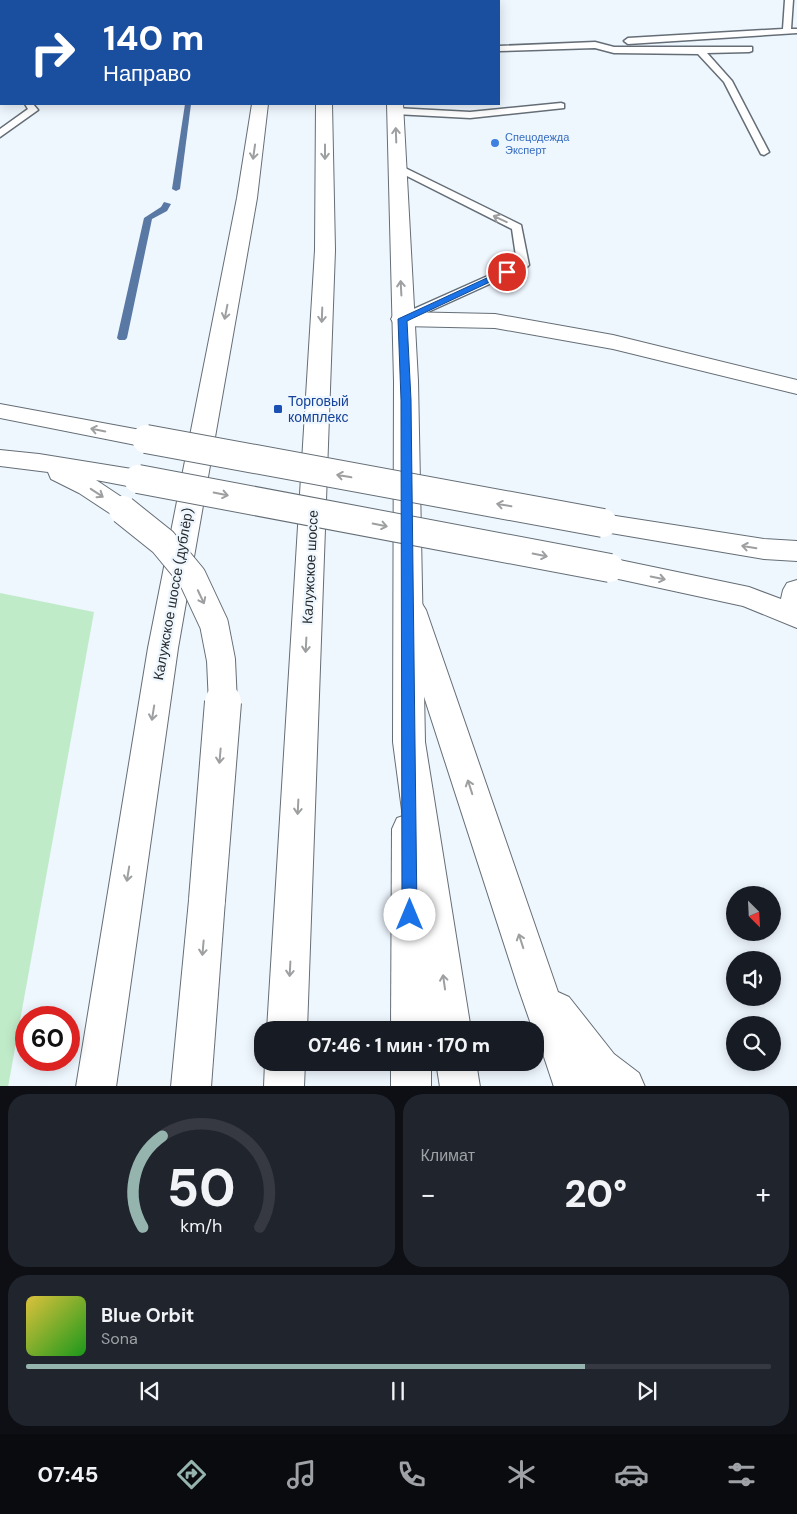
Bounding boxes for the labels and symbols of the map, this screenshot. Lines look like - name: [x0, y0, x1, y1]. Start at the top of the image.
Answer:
- one-way arrow: [391, 128, 401, 144]
- place label: Спецодежда Эксперт: [505, 130, 570, 157]
- marker: Спецодежда Эксперт: [489, 137, 501, 149]
- one-way arrow: [248, 144, 258, 160]
- one-way arrow: [320, 144, 330, 160]
- one-way arrow: [493, 214, 508, 223]
- pin: [486, 251, 528, 293]
- one-way arrow: [396, 280, 405, 296]
- one-way arrow: [221, 304, 230, 320]
- one-way arrow: [317, 306, 327, 323]
- place label: Торговый комплекс: [288, 392, 349, 426]
- marker: Торговый комплекс: [272, 403, 284, 415]
- one-way arrow: [90, 425, 106, 434]
- one-way arrow: [336, 470, 352, 480]
- one-way arrow: [90, 488, 104, 498]
- one-way arrow: [212, 490, 228, 500]
- one-way arrow: [496, 499, 512, 509]
- street label: Калужское шоссе (дублёр): [149, 506, 197, 682]
- street label: Калужское шоссе: [298, 509, 322, 624]
- one-way arrow: [372, 520, 388, 530]
- one-way arrow: [741, 541, 757, 551]
- one-way arrow: [532, 551, 548, 560]
- one-way arrow: [650, 574, 666, 583]
- one-way arrow: [197, 589, 207, 604]
- one-way arrow: [301, 636, 310, 652]
- one-way arrow: [147, 705, 157, 721]
- one-way arrow: [215, 747, 224, 763]
- one-way arrow: [465, 779, 474, 795]
- one-way arrow: [293, 799, 302, 815]
- one-way arrow: [123, 865, 133, 881]
- north arrow: [726, 886, 781, 941]
- position arrow: [383, 888, 435, 940]
- one-way arrow: [516, 933, 526, 949]
- one-way arrow: [198, 940, 208, 956]
- one-way arrow: [285, 961, 294, 977]
- one-way arrow: [439, 974, 449, 990]
- speed limit sign: 60: [15, 1006, 80, 1071]

